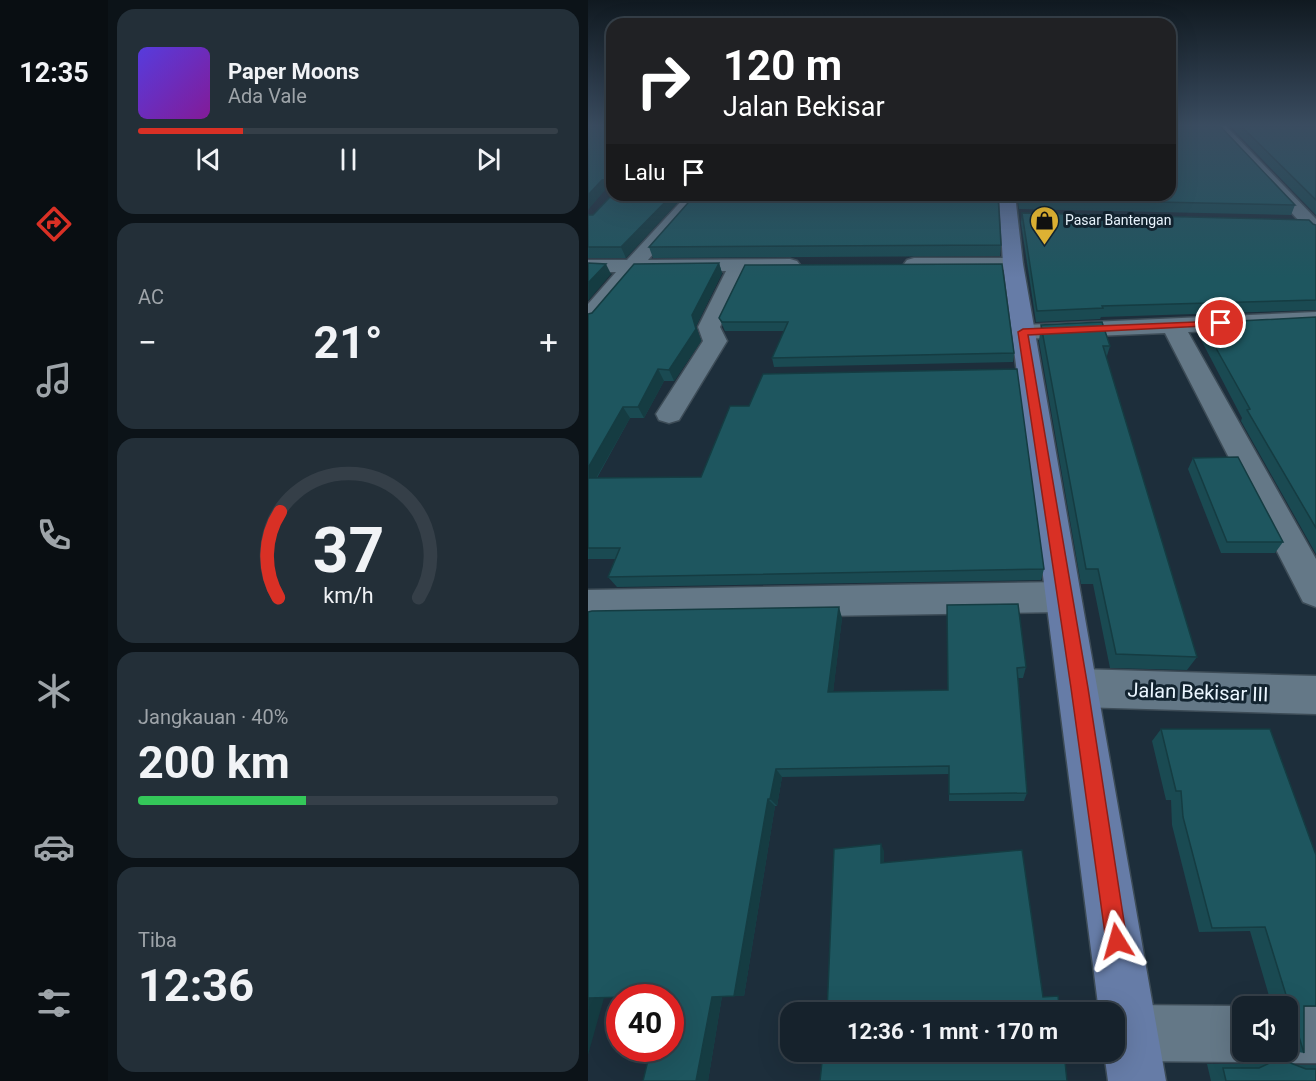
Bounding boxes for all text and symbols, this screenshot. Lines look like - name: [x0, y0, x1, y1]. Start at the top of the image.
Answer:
- text: 120 m: [723, 41, 842, 90]
- icon: right: [624, 42, 702, 120]
- text: 12:35: [19, 57, 89, 89]
- text: Paper Moons: [228, 59, 359, 84]
- text: Ada Vale: [228, 84, 307, 108]
- text: Jalan Bekisar: [723, 91, 885, 123]
- icon: previous: [192, 143, 225, 176]
- icon: pause: [332, 143, 365, 176]
- icon: next: [472, 143, 505, 176]
- icon: arrive: [677, 156, 710, 189]
- text: Lalu: [624, 160, 665, 185]
- icon: directions: [33, 203, 75, 245]
- shop icon: Pasar Bantengan: [1028, 204, 1060, 246]
- place label: Pasar Bantengan: [1065, 212, 1171, 228]
- text: AC: [138, 285, 164, 309]
- pin: [1195, 297, 1246, 348]
- icon: arrive: [1204, 306, 1237, 339]
- text: 21°: [313, 316, 383, 369]
- text: −: [138, 323, 157, 362]
- text: +: [539, 323, 558, 362]
- icon: music: [33, 359, 75, 401]
- icon: phone: [33, 514, 75, 556]
- text: 37: [312, 514, 384, 587]
- text: km/h: [323, 583, 373, 608]
- icon: climate: [33, 670, 75, 712]
- street label: Jalan Bekisar III: [1127, 678, 1269, 706]
- text: Jangkauan · 40%: [138, 705, 288, 729]
- text: 200 km: [138, 736, 290, 789]
- icon: car: [33, 826, 75, 868]
- position arrow: [1085, 909, 1149, 973]
- text: Tiba: [138, 928, 177, 952]
- text: 12:36: [138, 959, 254, 1012]
- icon: filters: [33, 982, 75, 1024]
- speed limit sign: 40: [606, 984, 684, 1062]
- map controls: [1232, 996, 1298, 1062]
- button: sound: [1232, 996, 1298, 1062]
- text: 12:36 · 1 mnt · 170 m: [847, 1019, 1058, 1044]

